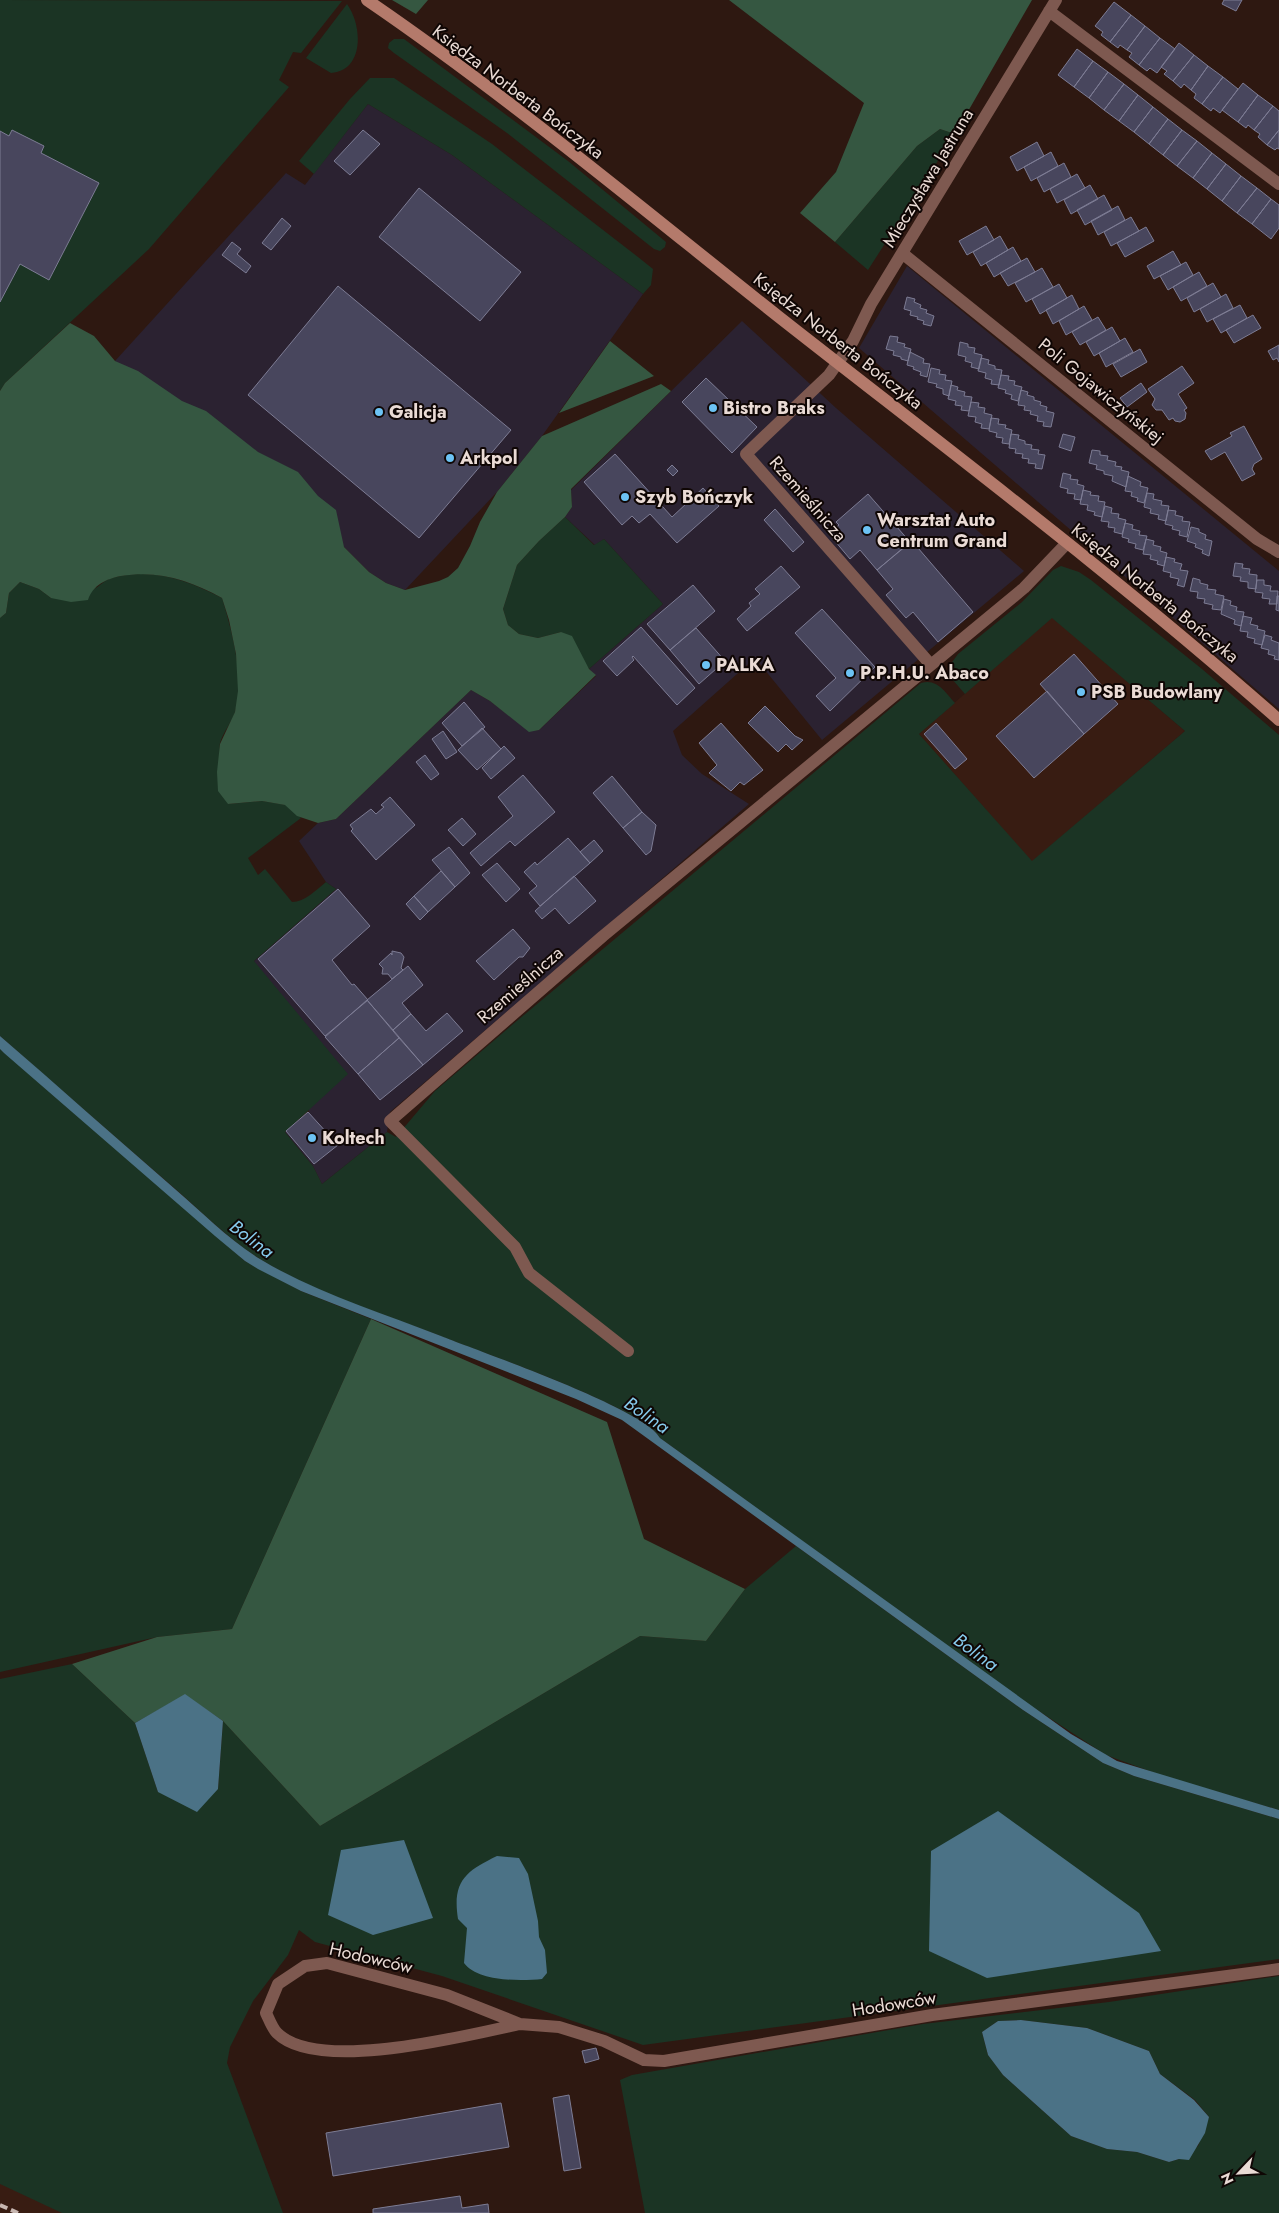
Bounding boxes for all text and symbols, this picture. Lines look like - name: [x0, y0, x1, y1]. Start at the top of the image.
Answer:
- street label: Księdza Norberta Bończyka: [427, 19, 609, 165]
- street label: Mieczysława Jastruna: [876, 104, 980, 252]
- street label: Księdza Norberta Bończyka: [748, 266, 928, 416]
- street label: Poli Gojawiczyńskiej: [1032, 332, 1170, 450]
- place label: Bistro Braks: [723, 395, 825, 421]
- place label: Galicja: [389, 399, 447, 425]
- marker: Bistro Braks: [707, 402, 719, 414]
- marker: Galicja: [373, 406, 385, 418]
- place label: Arkpol: [459, 445, 518, 471]
- street label: Rzemieślnicza: [763, 450, 853, 548]
- marker: Arkpol: [444, 452, 456, 464]
- place label: Szyb Bończyk: [635, 484, 754, 510]
- marker: Szyb Bończyk: [619, 491, 631, 503]
- place label: Warsztat Auto Centrum Grand: [877, 507, 1007, 554]
- street label: Księdza Norberta Bończyka: [1066, 517, 1244, 669]
- marker: Warsztat Auto Centrum Grand: [861, 524, 873, 536]
- place label: PALKA: [716, 652, 775, 678]
- marker: PALKA: [700, 659, 712, 671]
- place label: P.P.H.U. Abaco: [860, 660, 989, 686]
- marker: P.P.H.U. Abaco: [844, 667, 856, 679]
- place label: PSB Budowlany: [1091, 679, 1223, 705]
- marker: PSB Budowlany: [1075, 686, 1087, 698]
- street label: Rzemieślnicza: [471, 940, 569, 1030]
- place label: Koltech: [322, 1125, 385, 1151]
- marker: Koltech: [306, 1132, 318, 1144]
- water label: Bolina: [224, 1213, 280, 1265]
- water label: Bolina: [619, 1390, 676, 1440]
- water label: Bolina: [948, 1627, 1004, 1678]
- street label: Hodowców: [327, 1936, 416, 1980]
- street label: Hodowców: [850, 1984, 939, 2023]
- north arrow: [1214, 2148, 1264, 2198]
- text: N: [1216, 2169, 1239, 2188]

